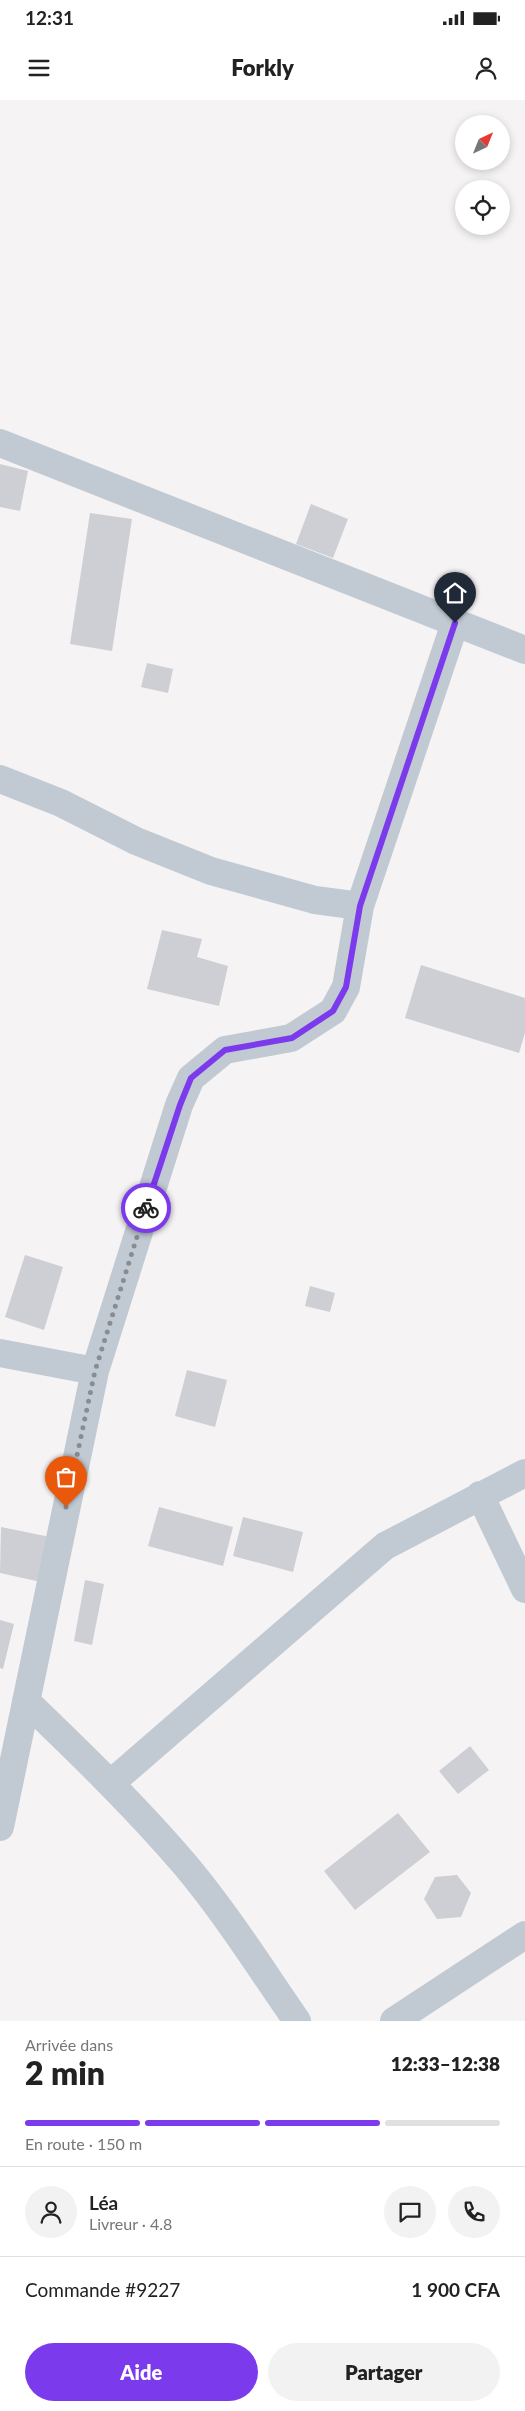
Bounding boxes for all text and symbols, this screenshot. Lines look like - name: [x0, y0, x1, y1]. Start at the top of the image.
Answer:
- text: 12:31: [25, 6, 74, 29]
- icon: menu: [25, 54, 53, 82]
- text: Forkly: [231, 54, 294, 81]
- icon: person: [472, 54, 500, 82]
- north arrow: [455, 115, 510, 170]
- map controls: [455, 115, 510, 235]
- button: locate: [455, 180, 510, 235]
- pin: [434, 572, 476, 623]
- icon: home: [441, 579, 469, 607]
- courier: [121, 1183, 171, 1233]
- icon: bike: [132, 1194, 160, 1222]
- pin: [45, 1456, 87, 1507]
- icon: bag: [52, 1463, 80, 1491]
- text: Arrivée dans: [25, 2035, 113, 2054]
- text: 12:33–12:38: [391, 2052, 500, 2075]
- text: 2 min: [25, 2053, 105, 2092]
- text: En route · 150 m: [25, 2134, 142, 2153]
- button: person: [25, 2186, 77, 2238]
- button: chat: [384, 2186, 436, 2238]
- button: phone: [448, 2186, 500, 2238]
- text: Léa: [89, 2191, 118, 2214]
- text: Livreur · 4.8: [89, 2214, 172, 2233]
- text: Commande #9227: [25, 2278, 180, 2301]
- text: 1 900 CFA: [411, 2278, 500, 2301]
- button: Aide: [25, 2343, 258, 2401]
- button: Partager: [268, 2343, 500, 2401]

